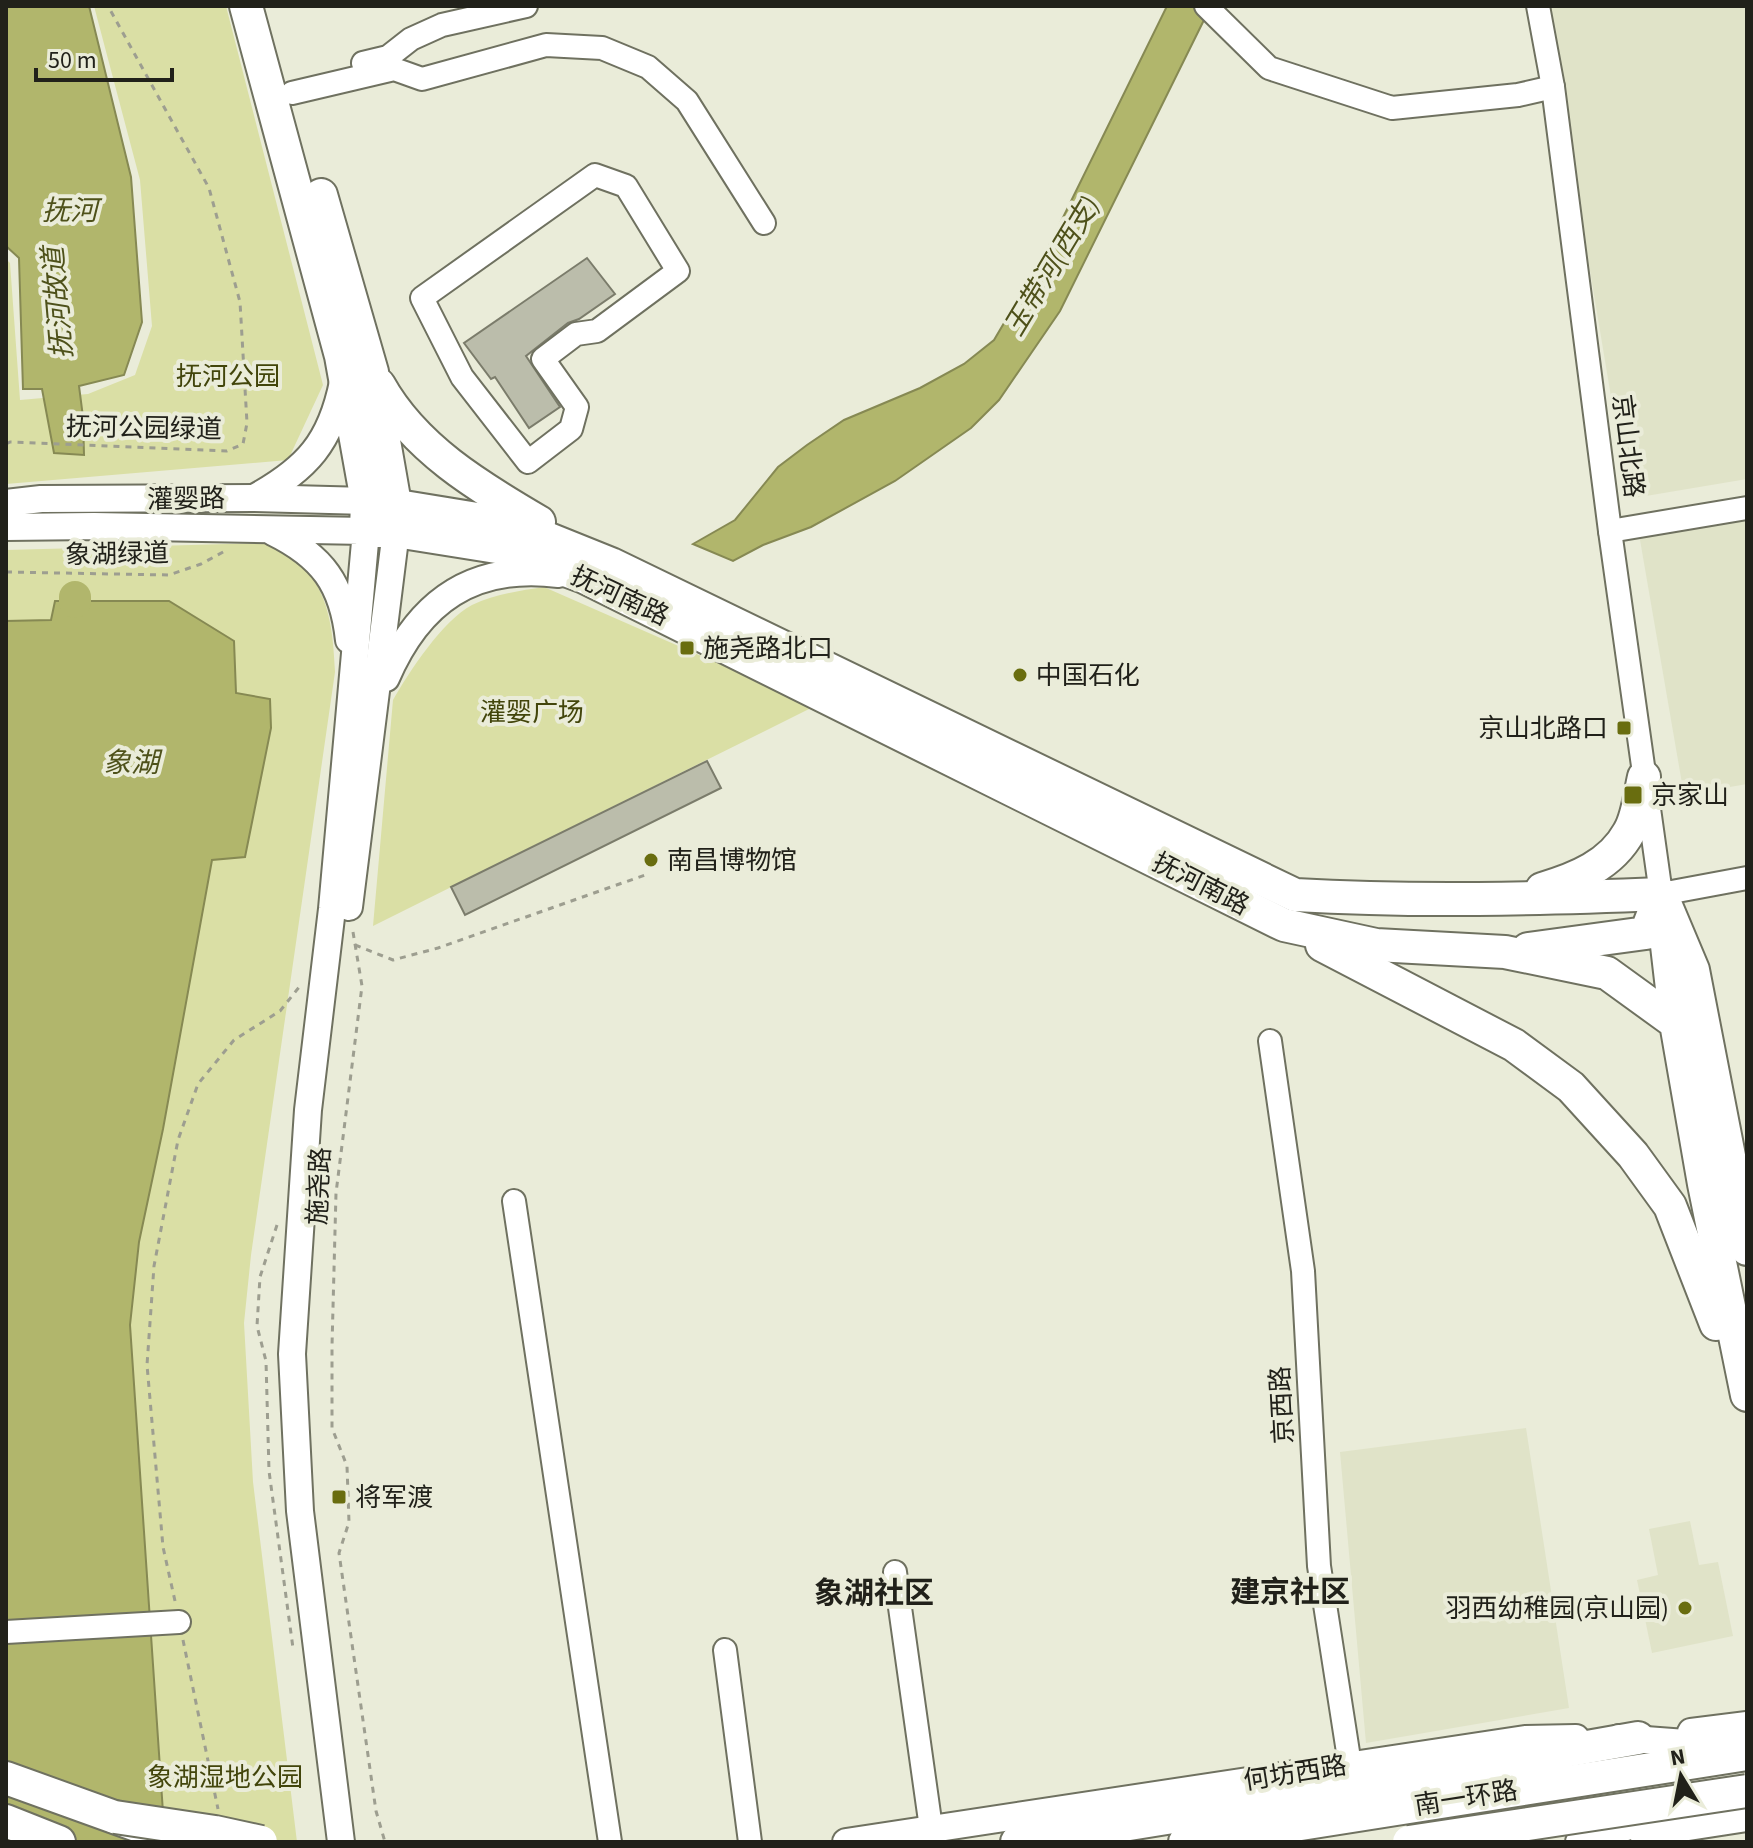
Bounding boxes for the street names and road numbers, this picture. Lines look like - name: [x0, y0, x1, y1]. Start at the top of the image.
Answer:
- street label: 京山北路: [1603, 392, 1653, 500]
- street label: 抚河公园绿道: [66, 408, 222, 448]
- street label: 灌婴路: [147, 480, 225, 518]
- street label: 象湖绿道: [65, 535, 169, 573]
- street label: 抚河南路: [565, 557, 675, 635]
- street label: 抚河南路: [1146, 844, 1256, 924]
- street label: 施尧路: [298, 1146, 340, 1226]
- street label: 京西路: [1261, 1365, 1303, 1445]
- street label: 何坊西路: [1241, 1747, 1349, 1799]
- street label: 南一环路: [1412, 1772, 1520, 1824]

